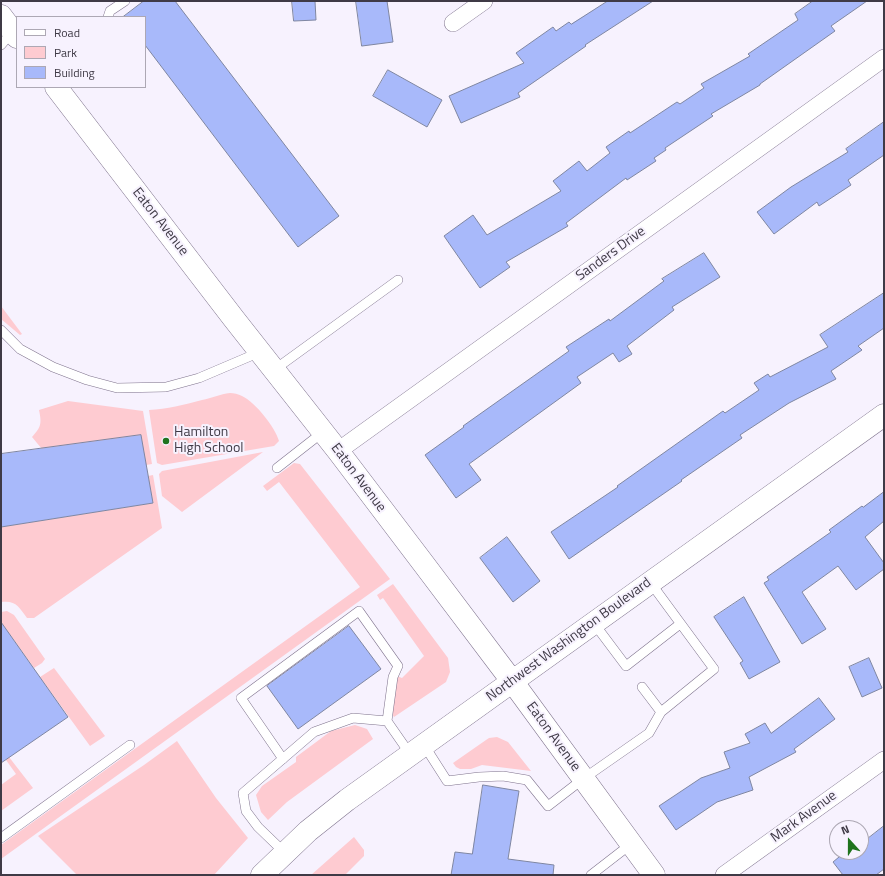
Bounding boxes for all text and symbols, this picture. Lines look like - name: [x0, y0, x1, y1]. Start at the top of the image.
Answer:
- legend: [16, 16, 146, 88]
- text: Road: [54, 23, 80, 42]
- text: Park: [54, 43, 77, 62]
- text: Building: [54, 63, 95, 82]
- street label: Eaton Avenue: [128, 185, 192, 259]
- street label: Sanders Drive: [573, 223, 649, 285]
- place label: Hamilton High School: [174, 425, 244, 458]
- marker: Hamilton High School: [161, 436, 171, 446]
- street label: Eaton Avenue: [327, 440, 389, 516]
- street label: Northwest Washington Boulevard: [483, 575, 655, 705]
- street label: Eaton Avenue: [522, 699, 584, 775]
- street label: Mark Avenue: [768, 788, 840, 846]
- north arrow: [829, 820, 869, 860]
- text: N: [839, 821, 851, 839]

